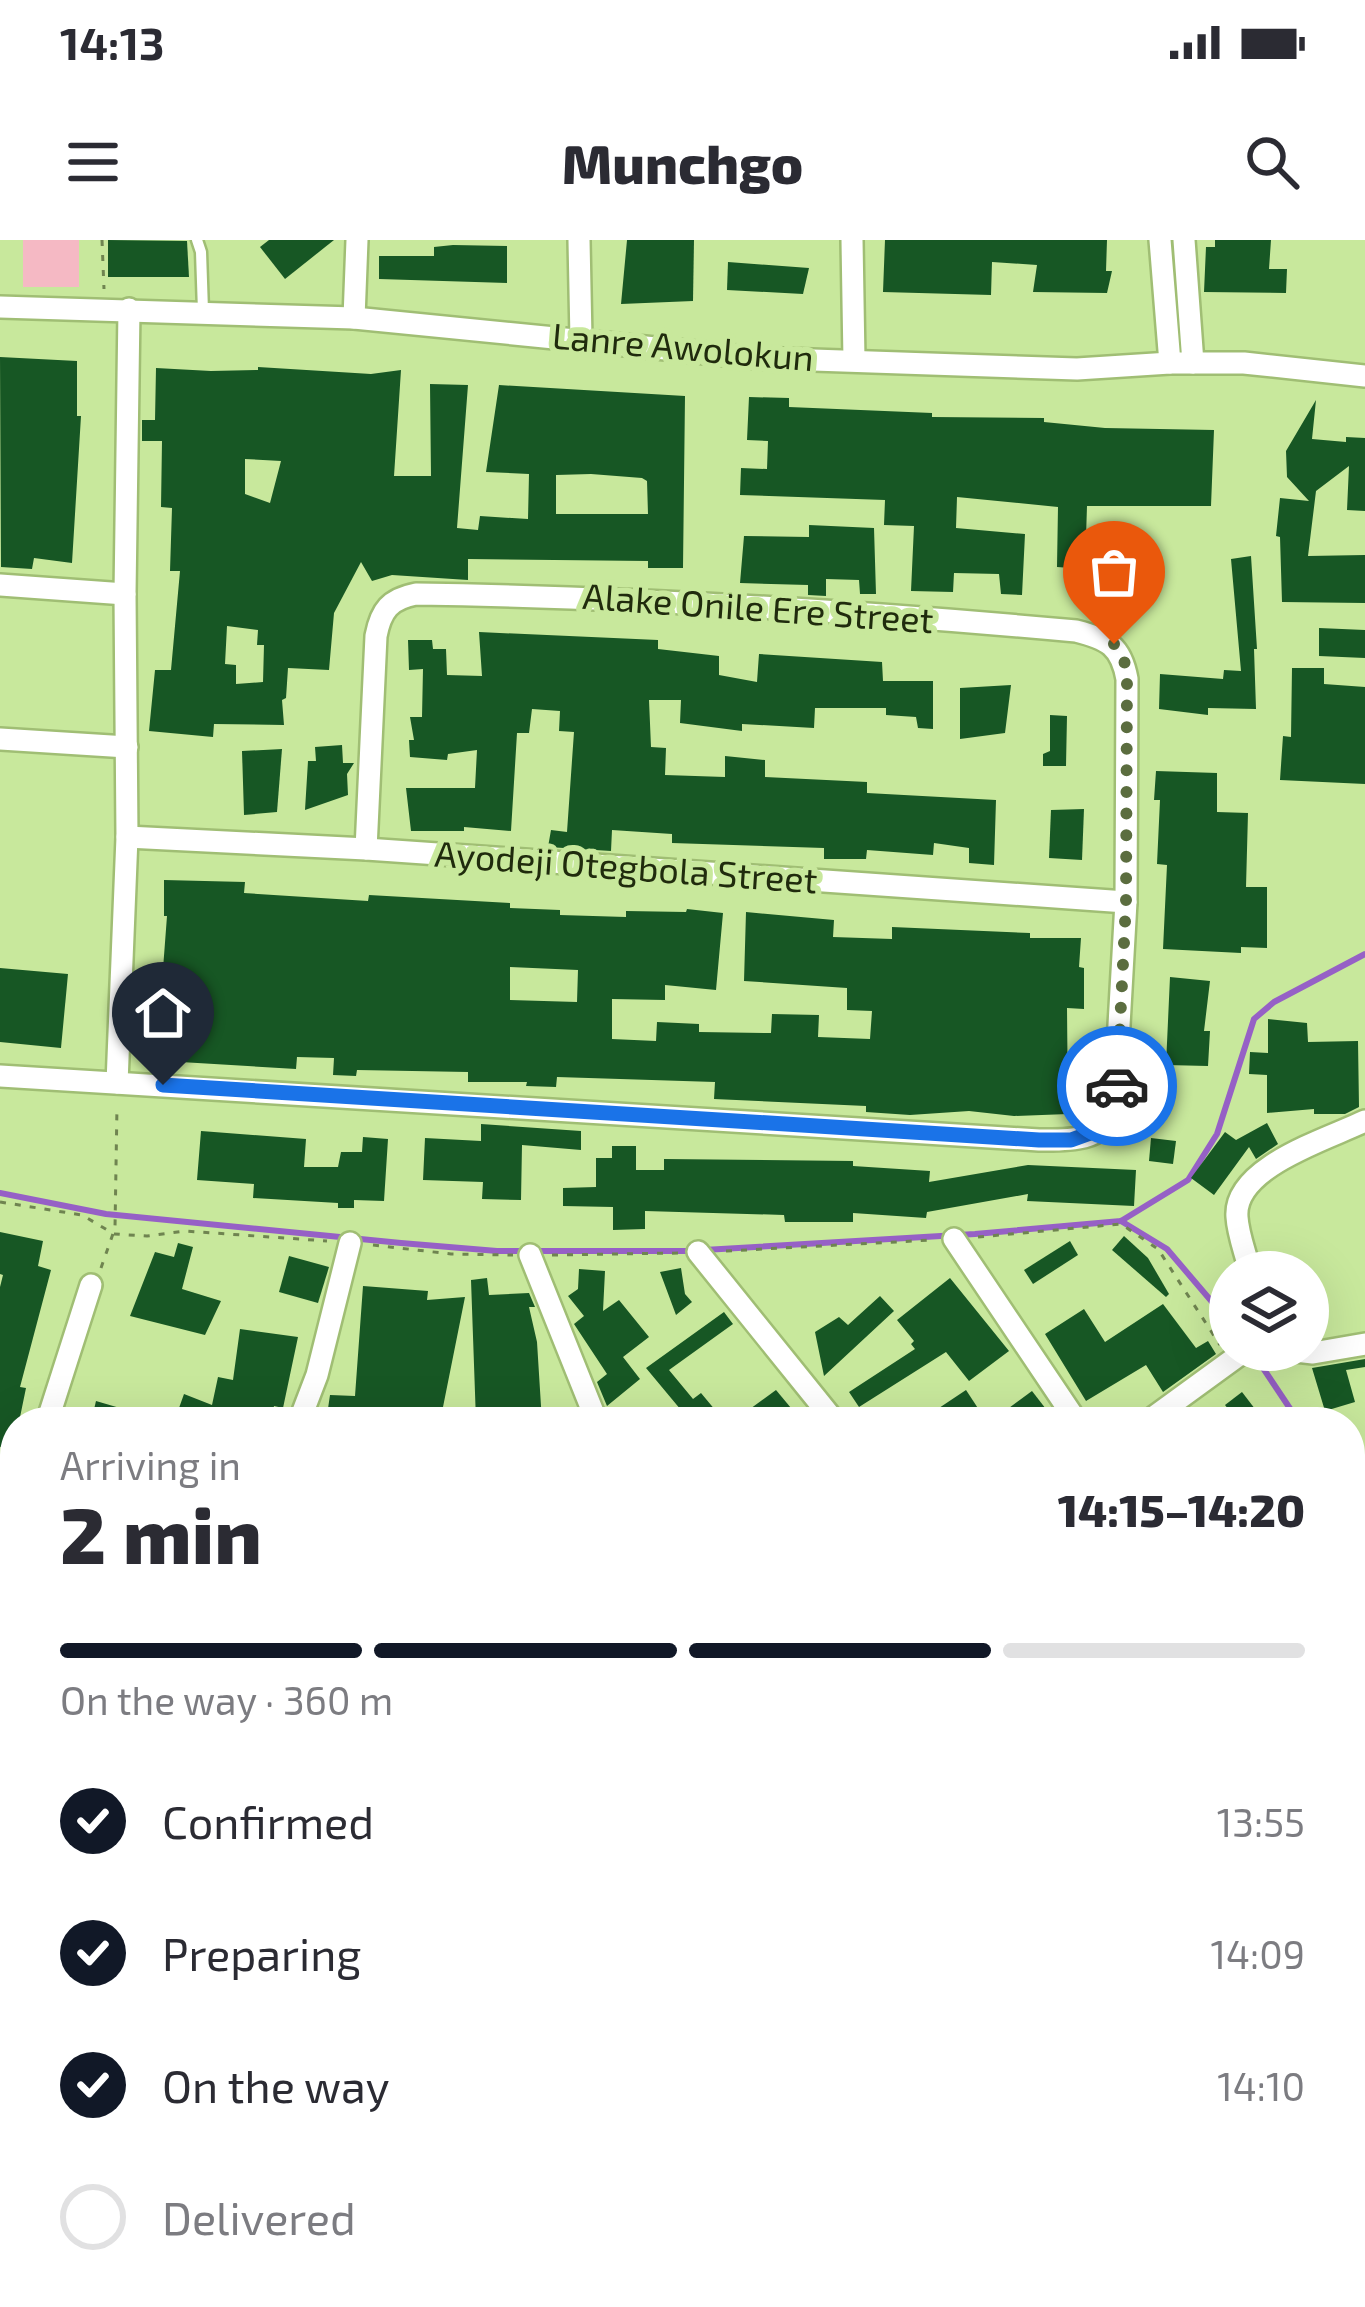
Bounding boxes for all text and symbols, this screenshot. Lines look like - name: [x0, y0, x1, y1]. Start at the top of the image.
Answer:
- text: 14:13: [60, 15, 165, 69]
- icon: menu: [60, 129, 126, 195]
- icon: search: [1239, 129, 1305, 195]
- text: Munchgo: [562, 130, 803, 195]
- street label: Lanre Awolokun: [551, 313, 816, 378]
- pin: [1063, 521, 1165, 644]
- icon: bag: [1081, 539, 1147, 605]
- street label: Alake Onile Ere Street: [581, 573, 935, 640]
- street label: Ayodeji Otegbola Street: [433, 831, 819, 900]
- pin: [112, 962, 214, 1085]
- icon: home: [130, 980, 196, 1046]
- courier: [1057, 1026, 1177, 1146]
- icon: car: [1084, 1053, 1150, 1119]
- map controls: [1209, 1251, 1329, 1371]
- button: layers: [1209, 1251, 1329, 1371]
- text: Arriving in: [60, 1441, 241, 1488]
- text: 14:15–14:20: [1058, 1482, 1305, 1536]
- text: 2 min: [60, 1486, 262, 1580]
- text: On the way · 360 m: [60, 1676, 393, 1723]
- icon: check: [60, 1788, 126, 1854]
- text: Confirmed: [162, 1794, 374, 1848]
- text: 13:55: [1217, 1798, 1305, 1845]
- icon: check: [60, 1920, 126, 1986]
- text: Preparing: [162, 1926, 361, 1980]
- text: 14:09: [1210, 1930, 1305, 1977]
- icon: check: [60, 2052, 126, 2118]
- text: On the way: [162, 2058, 389, 2112]
- text: 14:10: [1217, 2062, 1305, 2109]
- text: Delivered: [162, 2190, 356, 2244]

